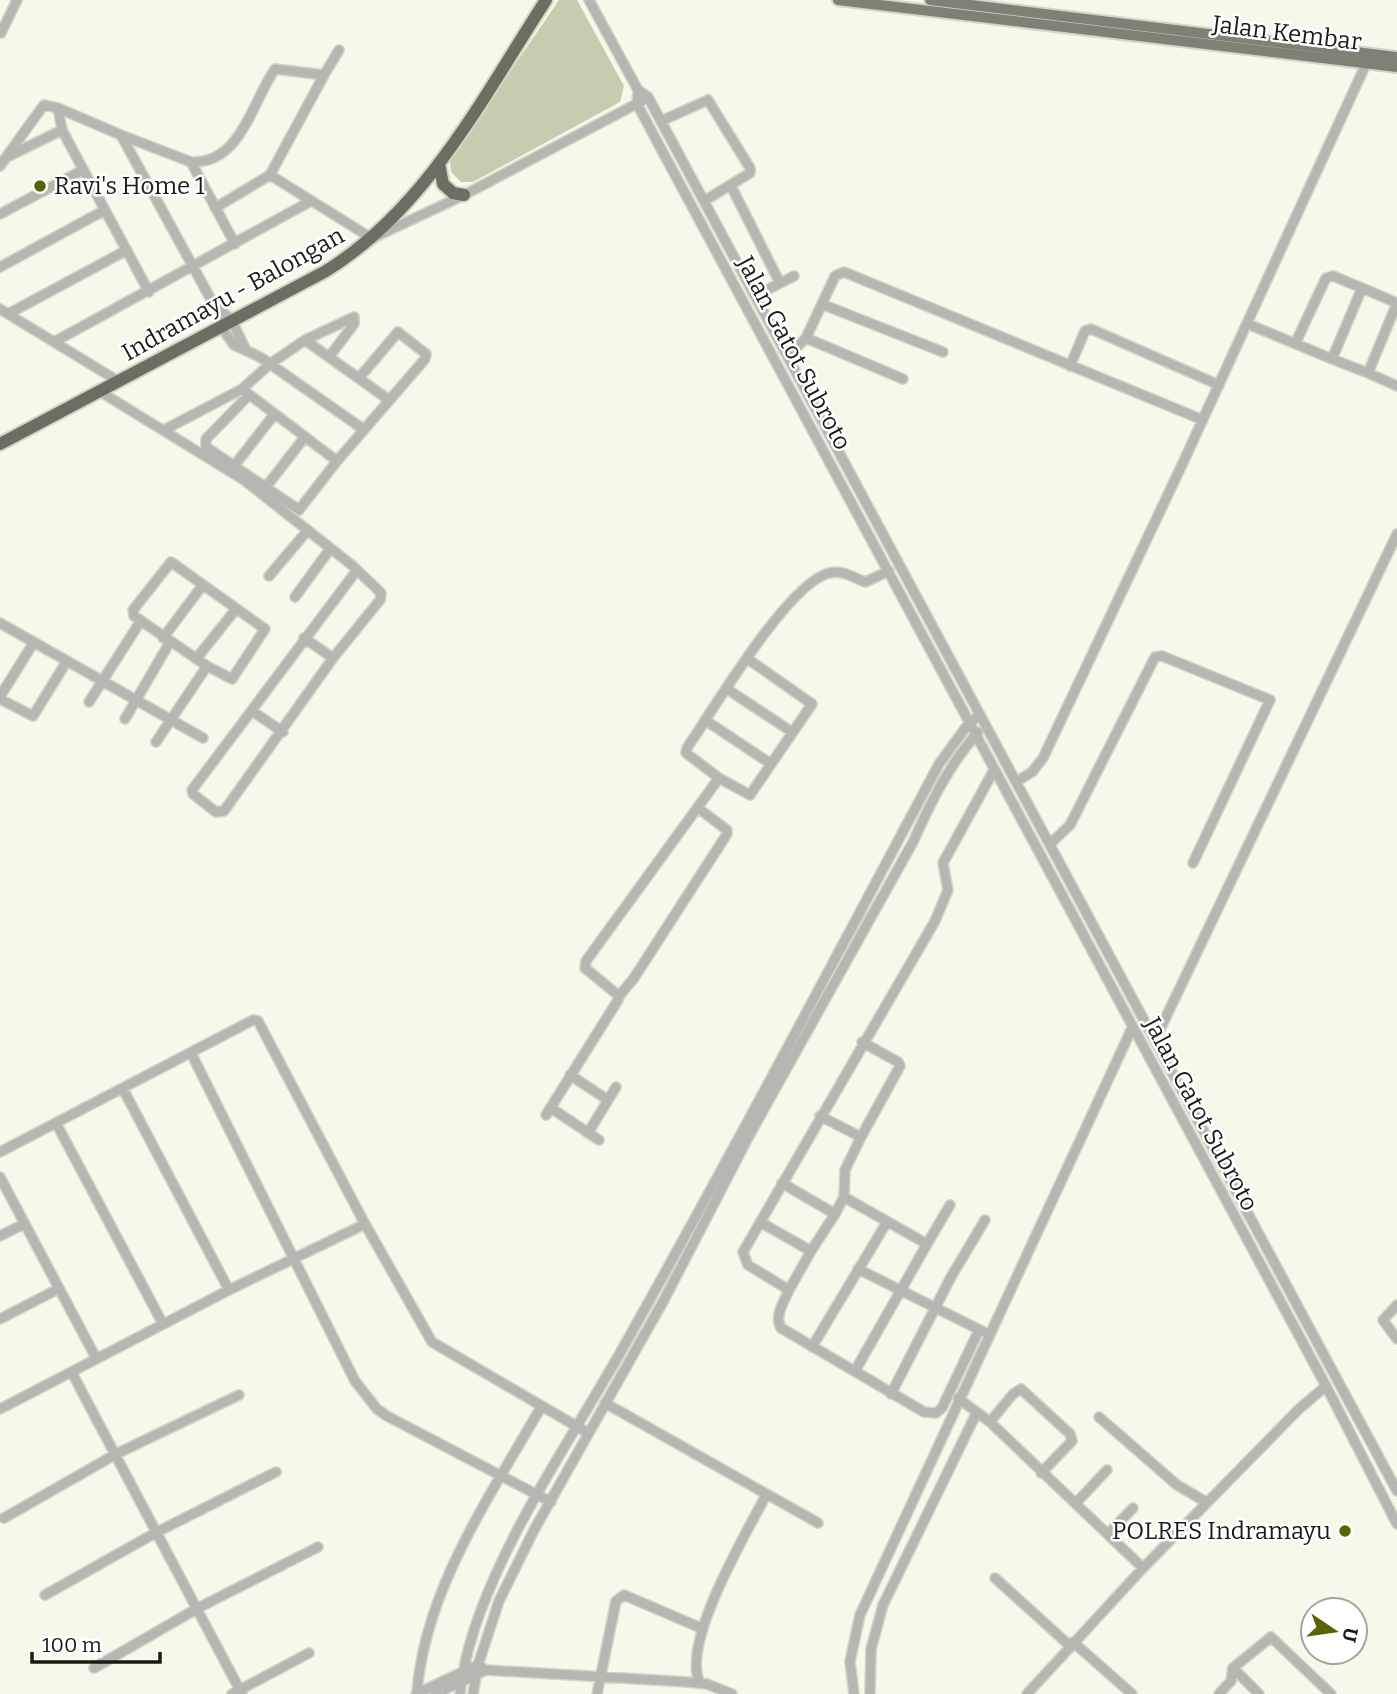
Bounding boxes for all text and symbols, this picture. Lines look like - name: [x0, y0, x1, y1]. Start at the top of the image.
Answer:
- street label: Jalan Kembar: [1210, 10, 1363, 56]
- place label: Ravi's Home 1: [54, 172, 205, 200]
- marker: Ravi's Home 1: [32, 178, 48, 194]
- street label: Indramayu - Balongan: [117, 221, 349, 367]
- street label: Jalan Gatot Subroto: [731, 251, 857, 455]
- street label: Jalan Gatot Subroto: [1138, 1012, 1264, 1216]
- place label: POLRES Indramayu: [1112, 1517, 1331, 1545]
- marker: POLRES Indramayu: [1337, 1523, 1353, 1539]
- north arrow: [1299, 1596, 1369, 1666]
- scale bar: [32, 1620, 159, 1664]
- text: U: [1337, 1625, 1363, 1644]
- text: 100 m: [42, 1632, 102, 1658]

